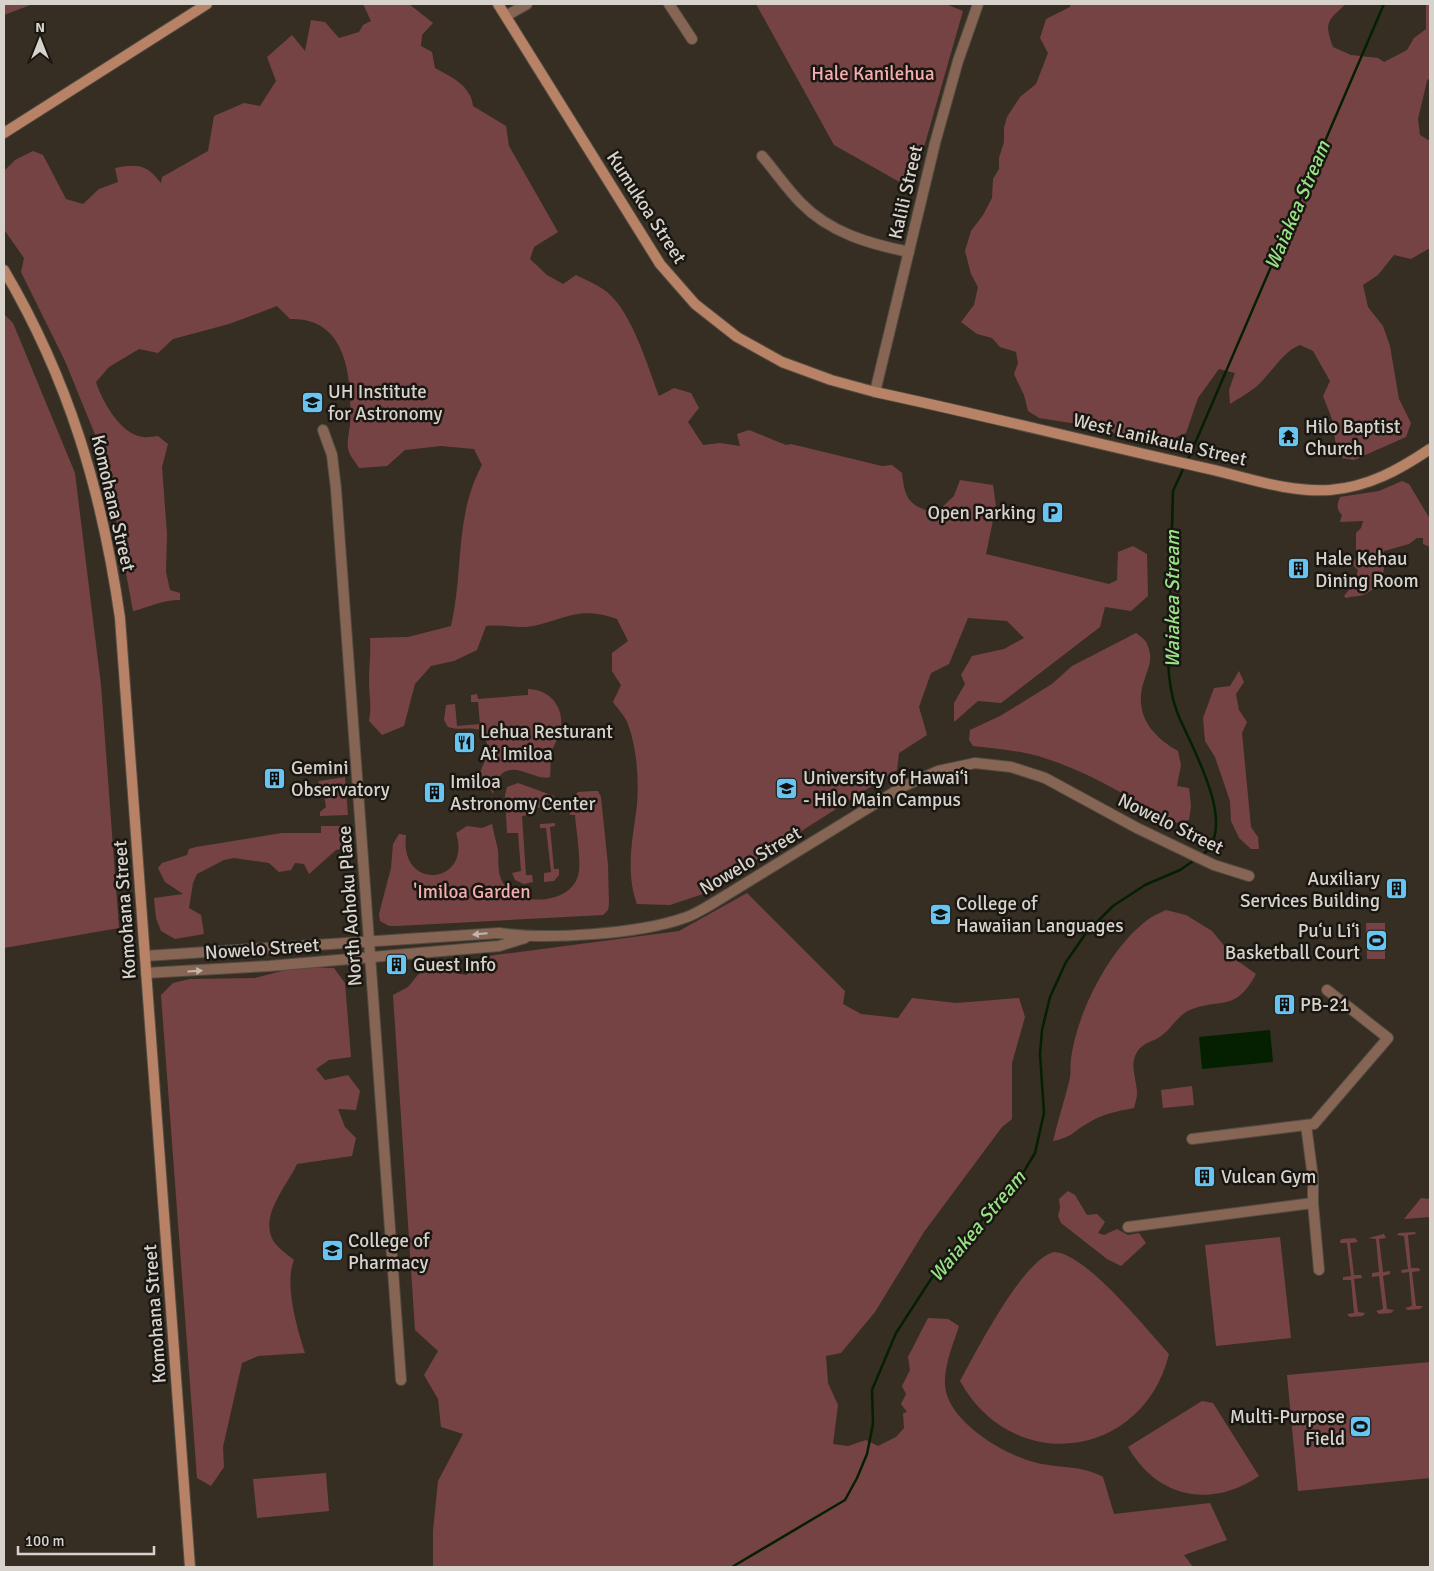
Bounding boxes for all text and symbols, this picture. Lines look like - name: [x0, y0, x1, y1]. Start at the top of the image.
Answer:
- north arrow: [15, 15, 65, 65]
- text: N: [35, 19, 45, 36]
- park label: Hale Kanilehua: [811, 62, 935, 86]
- water label: Waiakea Stream: [1259, 136, 1336, 273]
- street label: Kalili Street: [883, 142, 929, 242]
- street label: Kumukoa Street: [601, 147, 692, 269]
- place label: UH Institute for Astronomy: [328, 380, 442, 426]
- school or university icon: UH Institute for Astronomy: [300, 390, 324, 414]
- street label: West Lanikaula Street: [1071, 408, 1249, 472]
- place label: Hilo Baptist Church: [1305, 415, 1401, 461]
- temple icon: Hilo Baptist Church: [1277, 425, 1301, 449]
- street label: Komohana Street: [86, 433, 140, 574]
- parking icon: Open Parking: [1040, 500, 1064, 524]
- place label: Open Parking: [927, 501, 1036, 525]
- water label: Waiakea Stream: [1160, 529, 1185, 668]
- place label: Hale Kehau Dining Room: [1315, 547, 1419, 593]
- building icon: Hale Kehau Dining Room: [1287, 557, 1311, 581]
- place label: Lehua Resturant At Imiloa: [480, 720, 613, 766]
- restaurant icon: Lehua Resturant At Imiloa: [452, 730, 476, 754]
- place label: Gemini Observatory: [291, 756, 390, 802]
- building icon: Gemini Observatory: [263, 766, 287, 790]
- place label: University of Hawaiʻi - Hilo Main Campus: [803, 766, 969, 812]
- place label: Imiloa Astronomy Center: [450, 770, 595, 816]
- school or university icon: University of Hawaiʻi - Hilo Main Campus: [775, 776, 799, 800]
- building icon: Imiloa Astronomy Center: [422, 780, 446, 804]
- street label: Nowelo Street: [1114, 788, 1228, 860]
- street label: Nowelo Street: [695, 821, 806, 901]
- street label: North Aohoku Place: [332, 825, 368, 987]
- street label: Komohana Street: [108, 839, 142, 980]
- place label: Auxiliary Services Building: [1240, 867, 1380, 913]
- building icon: Auxiliary Services Building: [1384, 877, 1408, 901]
- park label: 'Imiloa Garden: [413, 880, 531, 904]
- place label: College of Hawaiian Languages: [956, 892, 1123, 938]
- school or university icon: College of Hawaiian Languages: [928, 902, 952, 926]
- place label: Puʻu Liʻi Basketball Court: [1225, 919, 1360, 965]
- sports icon: Puʻu Liʻi Basketball Court: [1364, 929, 1388, 953]
- one-way arrow: [472, 930, 488, 938]
- street label: Nowelo Street: [204, 933, 320, 965]
- building icon: Guest Info: [385, 952, 409, 976]
- place label: Guest Info: [413, 953, 496, 977]
- one-way arrow: [187, 966, 203, 974]
- building icon: PB-21: [1272, 992, 1296, 1016]
- place label: PB-21: [1300, 993, 1349, 1017]
- building icon: Vulcan Gym: [1193, 1164, 1217, 1188]
- water label: Waiakea Stream: [924, 1165, 1032, 1287]
- place label: Vulcan Gym: [1221, 1165, 1316, 1189]
- place label: College of Pharmacy: [348, 1229, 431, 1275]
- school or university icon: College of Pharmacy: [320, 1239, 344, 1263]
- street label: Komohana Street: [138, 1243, 172, 1384]
- place label: Multi-Purpose Field: [1230, 1405, 1345, 1451]
- sports icon: Multi-Purpose Field: [1349, 1415, 1373, 1439]
- scale bar: [18, 1524, 154, 1556]
- text: 100 m: [25, 1532, 65, 1550]

